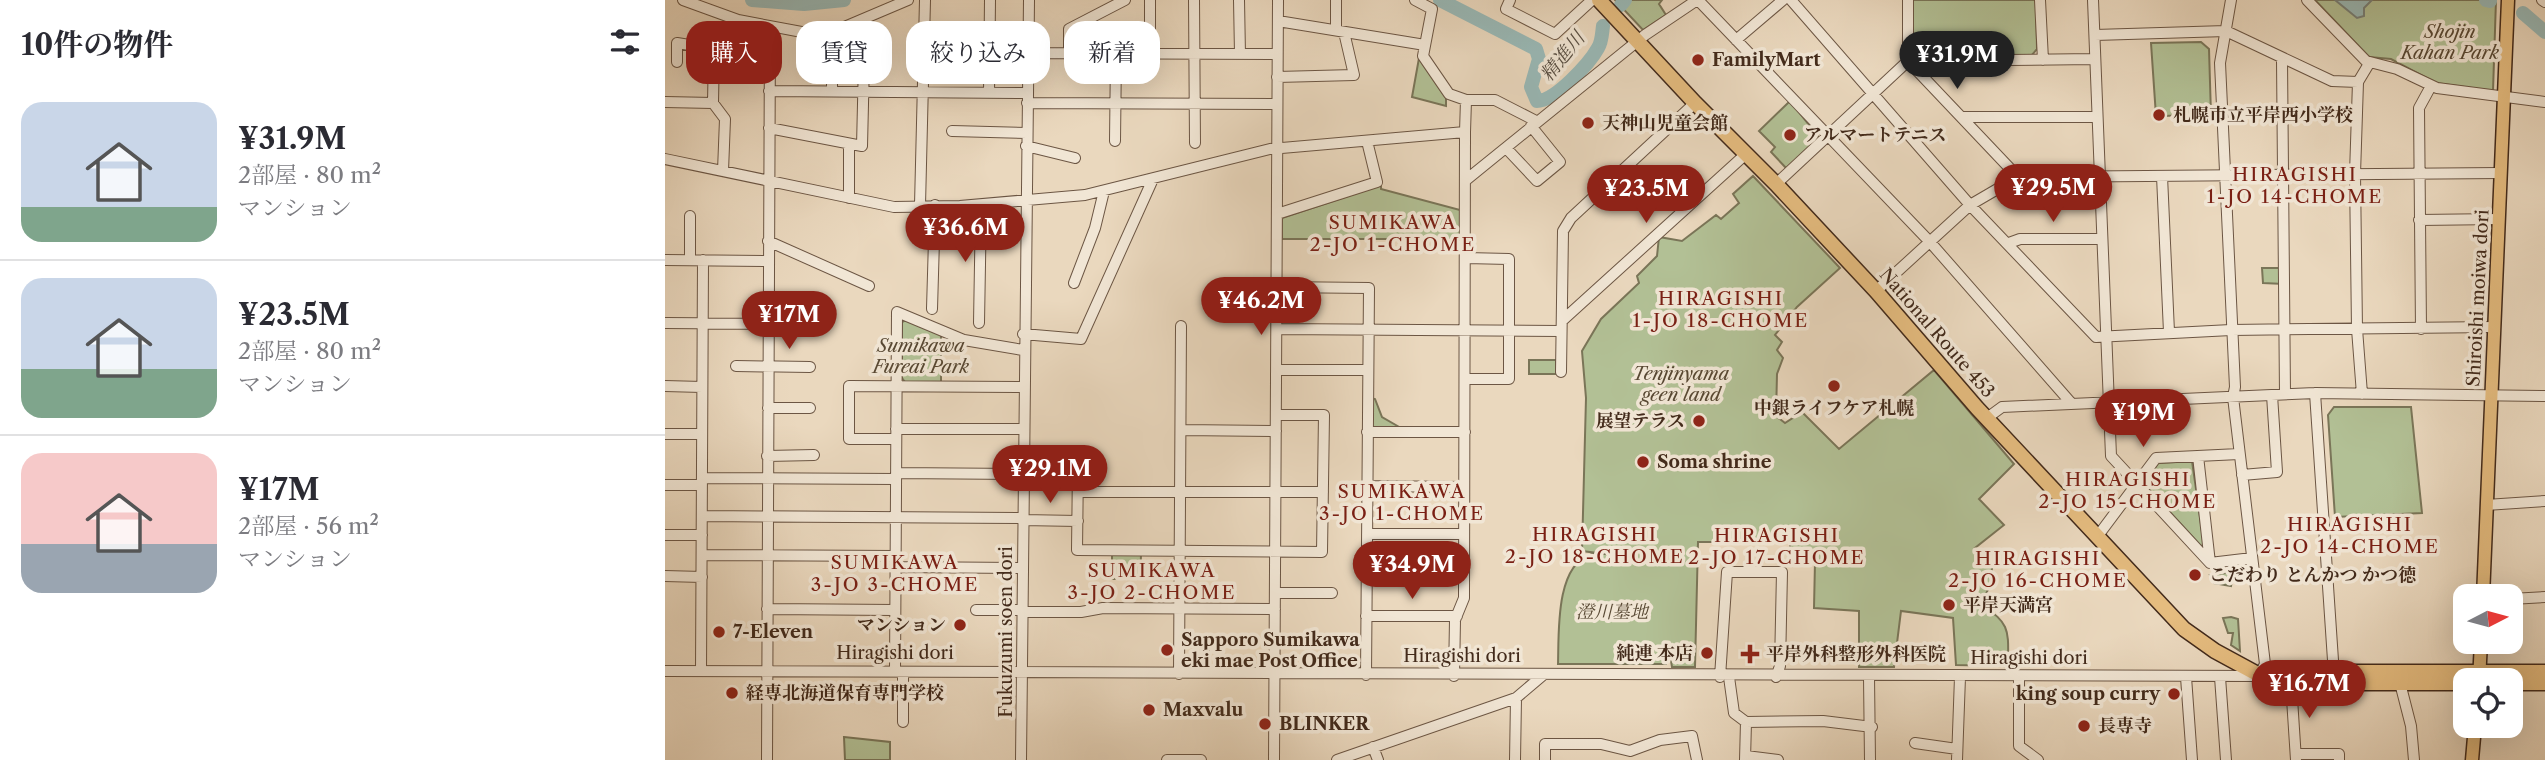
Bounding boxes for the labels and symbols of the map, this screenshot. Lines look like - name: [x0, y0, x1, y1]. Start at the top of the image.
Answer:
- park label: Shojin Kahan Park: [2399, 21, 2500, 64]
- water label: 精進川: [1536, 25, 1591, 86]
- pin: ¥31.9M: [1900, 32, 2014, 91]
- place label: FamilyMart: [1712, 49, 1821, 71]
- marker: FamilyMart: [1690, 52, 1706, 68]
- place label: 札幌市立平岸西小学校: [2173, 104, 2353, 126]
- marker: 札幌市立平岸西小学校: [2151, 107, 2167, 123]
- place label: 天神山児童会館: [1602, 112, 1728, 134]
- marker: 天神山児童会館: [1580, 115, 1596, 131]
- place label: アルマートテニス: [1804, 124, 1947, 146]
- marker: アルマートテニス: [1782, 127, 1798, 143]
- district label: HIRAGISHI 1-JO 14-CHOME: [2207, 163, 2383, 208]
- pin: ¥29.5M: [1996, 164, 2110, 224]
- pin: ¥23.5M: [1589, 166, 1703, 225]
- pin: ¥36.6M: [908, 204, 1022, 264]
- street label: Shiroishi moiwa dori: [2462, 208, 2494, 387]
- district label: SUMIKAWA 2-JO 1-CHOME: [1310, 211, 1476, 256]
- street label: National Route 453: [1875, 264, 1999, 402]
- pin: ¥46.2M: [1204, 278, 1318, 337]
- district label: HIRAGISHI 1-JO 18-CHOME: [1633, 287, 1809, 332]
- pin: ¥17M: [748, 292, 830, 351]
- park label: Sumikawa Fureai Park: [871, 335, 970, 378]
- park label: Tenjinyama geen land: [1633, 363, 1730, 406]
- marker: 中銀ライフケア札幌: [1826, 378, 1842, 394]
- pin: ¥19M: [2102, 390, 2184, 449]
- place label: 中銀ライフケア札幌: [1754, 397, 1914, 419]
- place label: 展望テラス: [1596, 410, 1685, 432]
- marker: 展望テラス: [1691, 413, 1707, 429]
- pin: ¥29.1M: [993, 446, 1107, 505]
- place label: Soma shrine: [1657, 451, 1772, 473]
- marker: Soma shrine: [1635, 454, 1651, 470]
- district label: HIRAGISHI 2-JO 15-CHOME: [2039, 468, 2217, 513]
- district label: SUMIKAWA 3-JO 1-CHOME: [1319, 480, 1485, 525]
- district label: HIRAGISHI 2-JO 14-CHOME: [2260, 513, 2440, 558]
- district label: HIRAGISHI 2-JO 18-CHOME: [1505, 523, 1685, 568]
- district label: HIRAGISHI 2-JO 17-CHOME: [1688, 524, 1866, 569]
- pin: ¥34.9M: [1355, 542, 1469, 601]
- street label: Fukuzumi soen dori: [995, 546, 1017, 718]
- district label: HIRAGISHI 2-JO 16-CHOME: [1948, 547, 2128, 592]
- district label: SUMIKAWA 3-JO 3-CHOME: [811, 551, 979, 596]
- district label: SUMIKAWA 3-JO 2-CHOME: [1068, 559, 1237, 604]
- place label: こだわり とんかつ かつ徳: [2209, 564, 2416, 586]
- marker: こだわり とんかつ かつ徳: [2187, 567, 2203, 583]
- north arrow: [2453, 584, 2523, 654]
- place label: 平岸天満宮: [1963, 594, 2053, 616]
- marker: 平岸天満宮: [1941, 597, 1957, 613]
- park label: 澄川墓地: [1576, 601, 1650, 623]
- place label: マンション: [857, 614, 946, 636]
- marker: マンション: [952, 617, 968, 633]
- place label: 7-Eleven: [733, 621, 814, 643]
- marker: 7-Eleven: [711, 624, 727, 640]
- place label: Sapporo Sumikawa eki mae Post Office: [1181, 629, 1360, 672]
- street label: Hiragishi dori: [836, 642, 954, 664]
- marker: Sapporo Sumikawa eki mae Post Office: [1159, 642, 1175, 658]
- place label: 純連 本店: [1616, 642, 1693, 664]
- place label: 平岸外科整形外科医院: [1766, 643, 1946, 665]
- marker: 平岸外科整形外科医院: [1740, 644, 1760, 664]
- street label: Hiragishi dori: [1403, 645, 1521, 667]
- marker: 純連 本店: [1699, 645, 1715, 661]
- street label: Hiragishi dori: [1970, 647, 2088, 669]
- pin: ¥16.7M: [2252, 660, 2366, 720]
- place label: 経専北海道保育専門学校: [746, 682, 944, 704]
- place label: king soup curry: [2016, 683, 2161, 705]
- marker: 経専北海道保育専門学校: [724, 685, 740, 701]
- marker: king soup curry: [2166, 686, 2182, 702]
- place label: Maxvalu: [1163, 699, 1244, 721]
- marker: Maxvalu: [1141, 702, 1157, 718]
- place label: BLINKER: [1279, 713, 1370, 735]
- place label: 長専寺: [2098, 715, 2152, 737]
- marker: BLINKER: [1257, 716, 1273, 732]
- marker: 長専寺: [2076, 718, 2092, 734]

